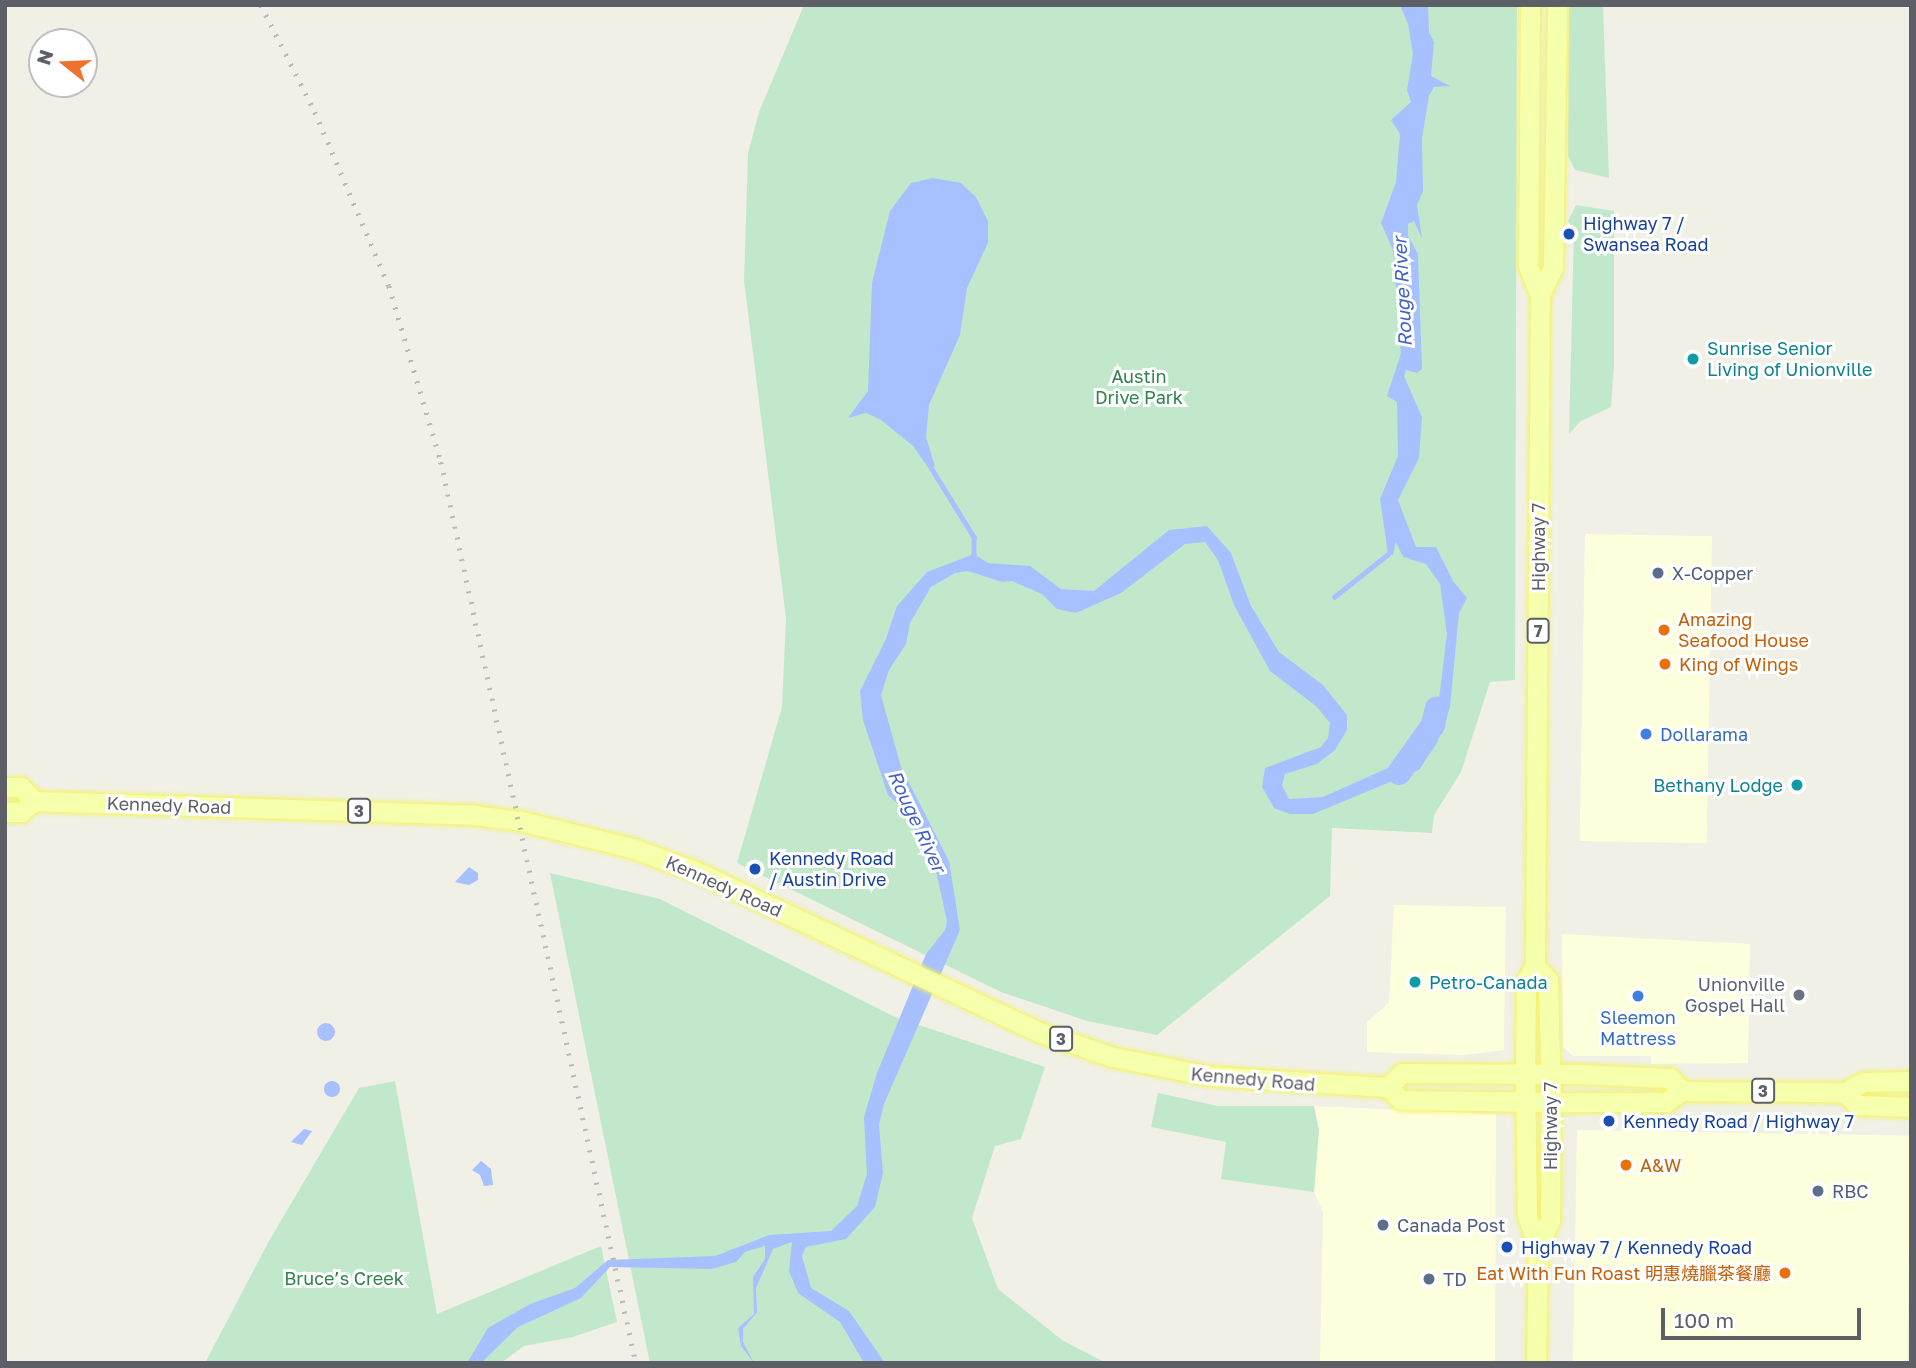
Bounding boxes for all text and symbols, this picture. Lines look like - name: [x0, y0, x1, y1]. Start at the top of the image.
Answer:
- north arrow: [28, 28, 98, 98]
- text: N: [31, 47, 58, 67]
- place label: Highway 7 / Swansea Road: [1583, 213, 1709, 256]
- marker: Highway 7 / Swansea Road: [1561, 226, 1577, 242]
- water label: Rouge River: [1388, 237, 1416, 347]
- place label: Sunrise Senior Living of Unionville: [1707, 338, 1873, 380]
- marker: Sunrise Senior Living of Unionville: [1685, 351, 1701, 367]
- park label: Austin Drive Park: [1095, 366, 1183, 408]
- street label: Highway 7: [1527, 503, 1549, 591]
- place label: X-Copper: [1672, 562, 1753, 584]
- marker: X-Copper: [1650, 565, 1666, 581]
- place label: Amazing Seafood House: [1678, 609, 1809, 652]
- road number: 7: [1526, 618, 1550, 644]
- marker: Amazing Seafood House: [1656, 622, 1672, 638]
- place label: King of Wings: [1679, 653, 1798, 675]
- marker: King of Wings: [1657, 656, 1673, 672]
- place label: Dollarama: [1660, 723, 1748, 745]
- marker: Dollarama: [1638, 726, 1654, 742]
- water label: Rouge River: [883, 766, 951, 876]
- place label: Bethany Lodge: [1653, 774, 1783, 796]
- marker: Bethany Lodge: [1789, 777, 1805, 793]
- street label: Kennedy Road: [106, 792, 232, 818]
- road number: 3: [347, 798, 371, 824]
- place label: Kennedy Road / Austin Drive: [769, 848, 894, 890]
- street label: Kennedy Road: [663, 851, 785, 921]
- marker: Kennedy Road / Austin Drive: [747, 861, 763, 877]
- place label: Petro-Canada: [1429, 971, 1548, 993]
- marker: Petro-Canada: [1407, 974, 1423, 990]
- place label: Unionville Gospel Hall: [1685, 974, 1785, 1016]
- marker: Unionville Gospel Hall: [1791, 987, 1807, 1003]
- marker: Sleemon Mattress: [1630, 988, 1646, 1004]
- place label: Sleemon Mattress: [1600, 1007, 1676, 1050]
- road number: 3: [1049, 1026, 1073, 1051]
- street label: Kennedy Road: [1190, 1063, 1316, 1095]
- road number: 3: [1751, 1078, 1775, 1104]
- street label: Highway 7: [1539, 1082, 1561, 1170]
- place label: Kennedy Road / Highway 7: [1623, 1110, 1854, 1132]
- marker: Kennedy Road / Highway 7: [1601, 1113, 1617, 1129]
- place label: A&W: [1640, 1154, 1681, 1176]
- marker: A&W: [1618, 1157, 1634, 1173]
- place label: RBC: [1832, 1180, 1868, 1202]
- marker: RBC: [1810, 1183, 1826, 1199]
- place label: Canada Post: [1397, 1214, 1506, 1236]
- marker: Canada Post: [1375, 1217, 1391, 1233]
- place label: Highway 7 / Kennedy Road: [1521, 1236, 1752, 1258]
- marker: Highway 7 / Kennedy Road: [1499, 1239, 1515, 1255]
- place label: Eat With Fun Roast 明惠燒臘茶餐廳: [1476, 1262, 1771, 1284]
- marker: Eat With Fun Roast 明惠燒臘茶餐廳: [1777, 1265, 1793, 1281]
- park label: Bruce’s Creek: [284, 1267, 404, 1289]
- place label: TD: [1443, 1268, 1467, 1290]
- marker: TD: [1421, 1271, 1437, 1287]
- scale bar: [1664, 1294, 1864, 1338]
- text: 100 m: [1674, 1307, 1734, 1333]

